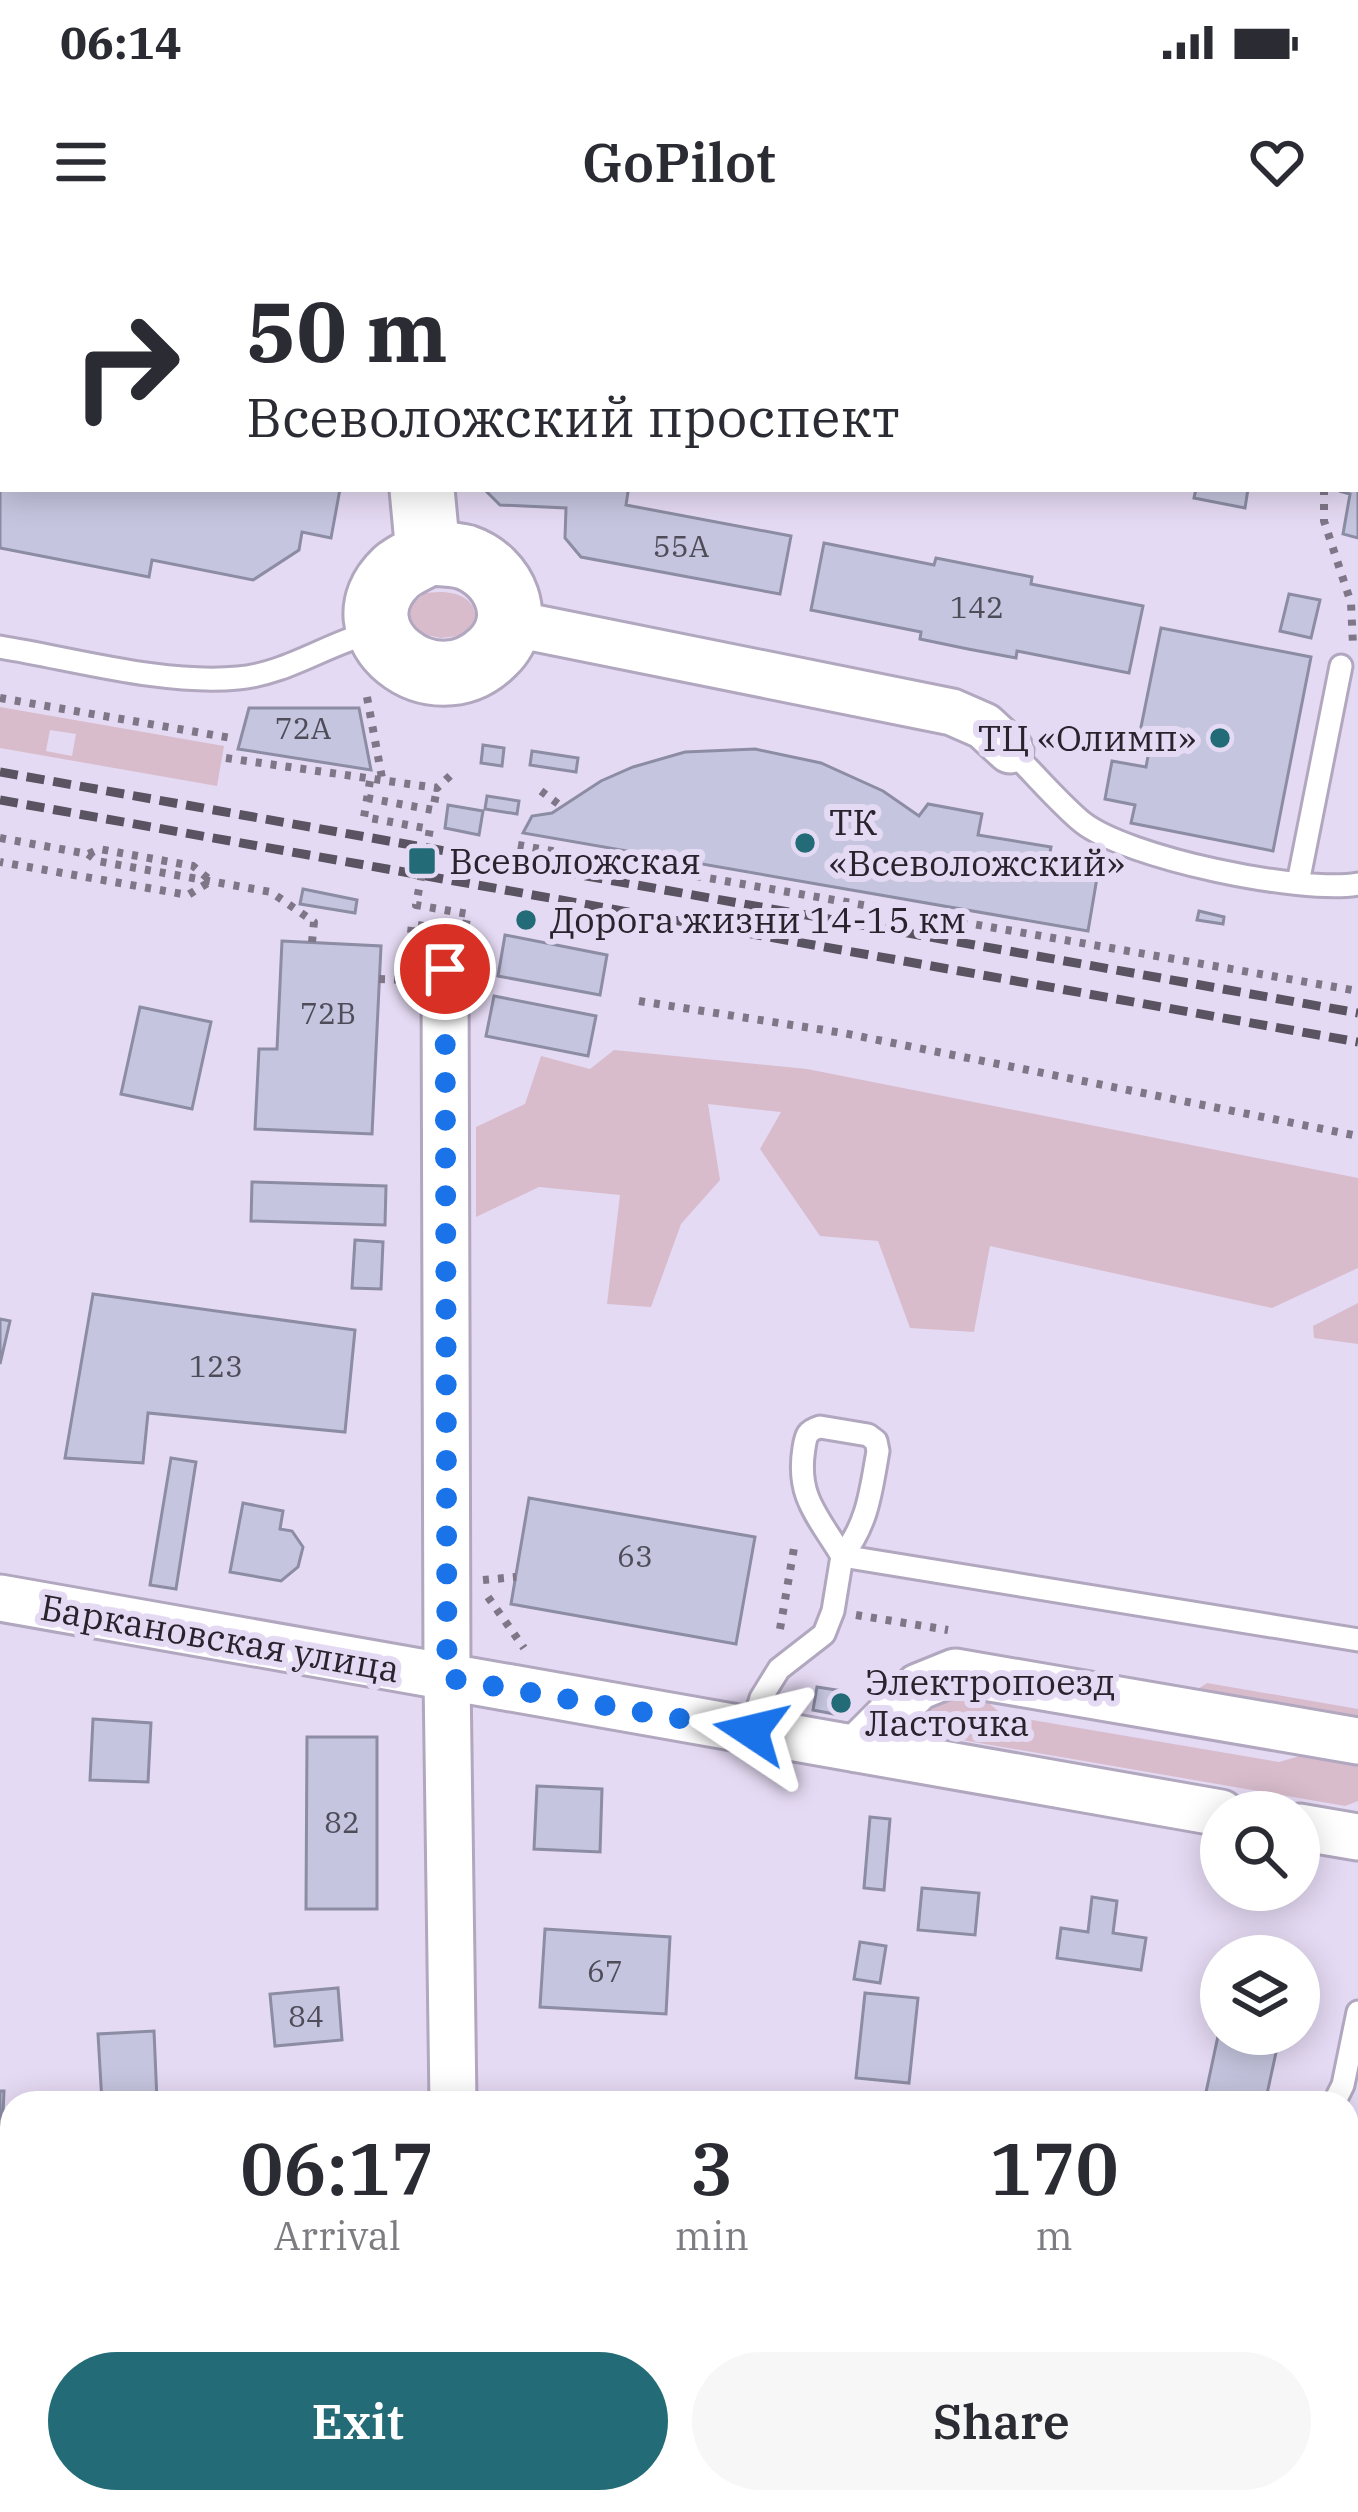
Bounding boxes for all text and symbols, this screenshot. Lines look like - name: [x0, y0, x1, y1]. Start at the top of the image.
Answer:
- text: 06:14: [60, 13, 182, 71]
- text: GoPilot: [582, 127, 776, 197]
- icon: menu: [48, 129, 114, 195]
- icon: heart: [1244, 129, 1310, 195]
- text: 50 m: [246, 276, 448, 385]
- icon: right: [48, 288, 204, 444]
- text: Всеволожский проспект: [246, 382, 900, 452]
- house number: 55А: [653, 526, 710, 565]
- house number: 142: [950, 587, 1004, 626]
- house number: 72А: [275, 708, 332, 747]
- place label: ТЦ «Олимп»: [978, 714, 1196, 761]
- marker: ТЦ «Олимп»: [1207, 725, 1233, 751]
- place label: ТК «Всеволожский»: [829, 798, 1125, 886]
- marker: ТК «Всеволожский»: [792, 830, 818, 856]
- place label: Всеволожская: [449, 837, 701, 884]
- marker: Всеволожская: [406, 845, 438, 877]
- place label: Дорога жизни 14-15 км: [550, 896, 966, 943]
- marker: Дорога жизни 14-15 км: [513, 907, 539, 933]
- pin: [394, 918, 496, 1020]
- icon: arrive: [412, 936, 478, 1002]
- house number: 72В: [300, 993, 356, 1032]
- house number: 123: [189, 1346, 243, 1385]
- house number: 63: [617, 1536, 653, 1575]
- street label: Баркановская улица: [37, 1583, 403, 1692]
- place label: Электропоезд Ласточка: [865, 1658, 1115, 1746]
- position arrow: [688, 1668, 814, 1794]
- marker: Электропоезд Ласточка: [828, 1690, 854, 1716]
- map controls: [1200, 1791, 1320, 2055]
- button: search: [1200, 1791, 1320, 1911]
- house number: 82: [324, 1802, 360, 1841]
- button: layers: [1200, 1935, 1320, 2055]
- house number: 67: [587, 1951, 623, 1990]
- house number: 84: [288, 1996, 324, 2035]
- text: 06:17: [240, 2121, 434, 2215]
- text: 3: [690, 2121, 733, 2215]
- text: 170: [989, 2121, 1119, 2215]
- text: Arrival: [274, 2210, 401, 2261]
- text: min: [675, 2210, 749, 2261]
- text: m: [1035, 2210, 1073, 2261]
- button: Exit: [48, 2352, 668, 2490]
- button: Share: [692, 2352, 1311, 2490]

